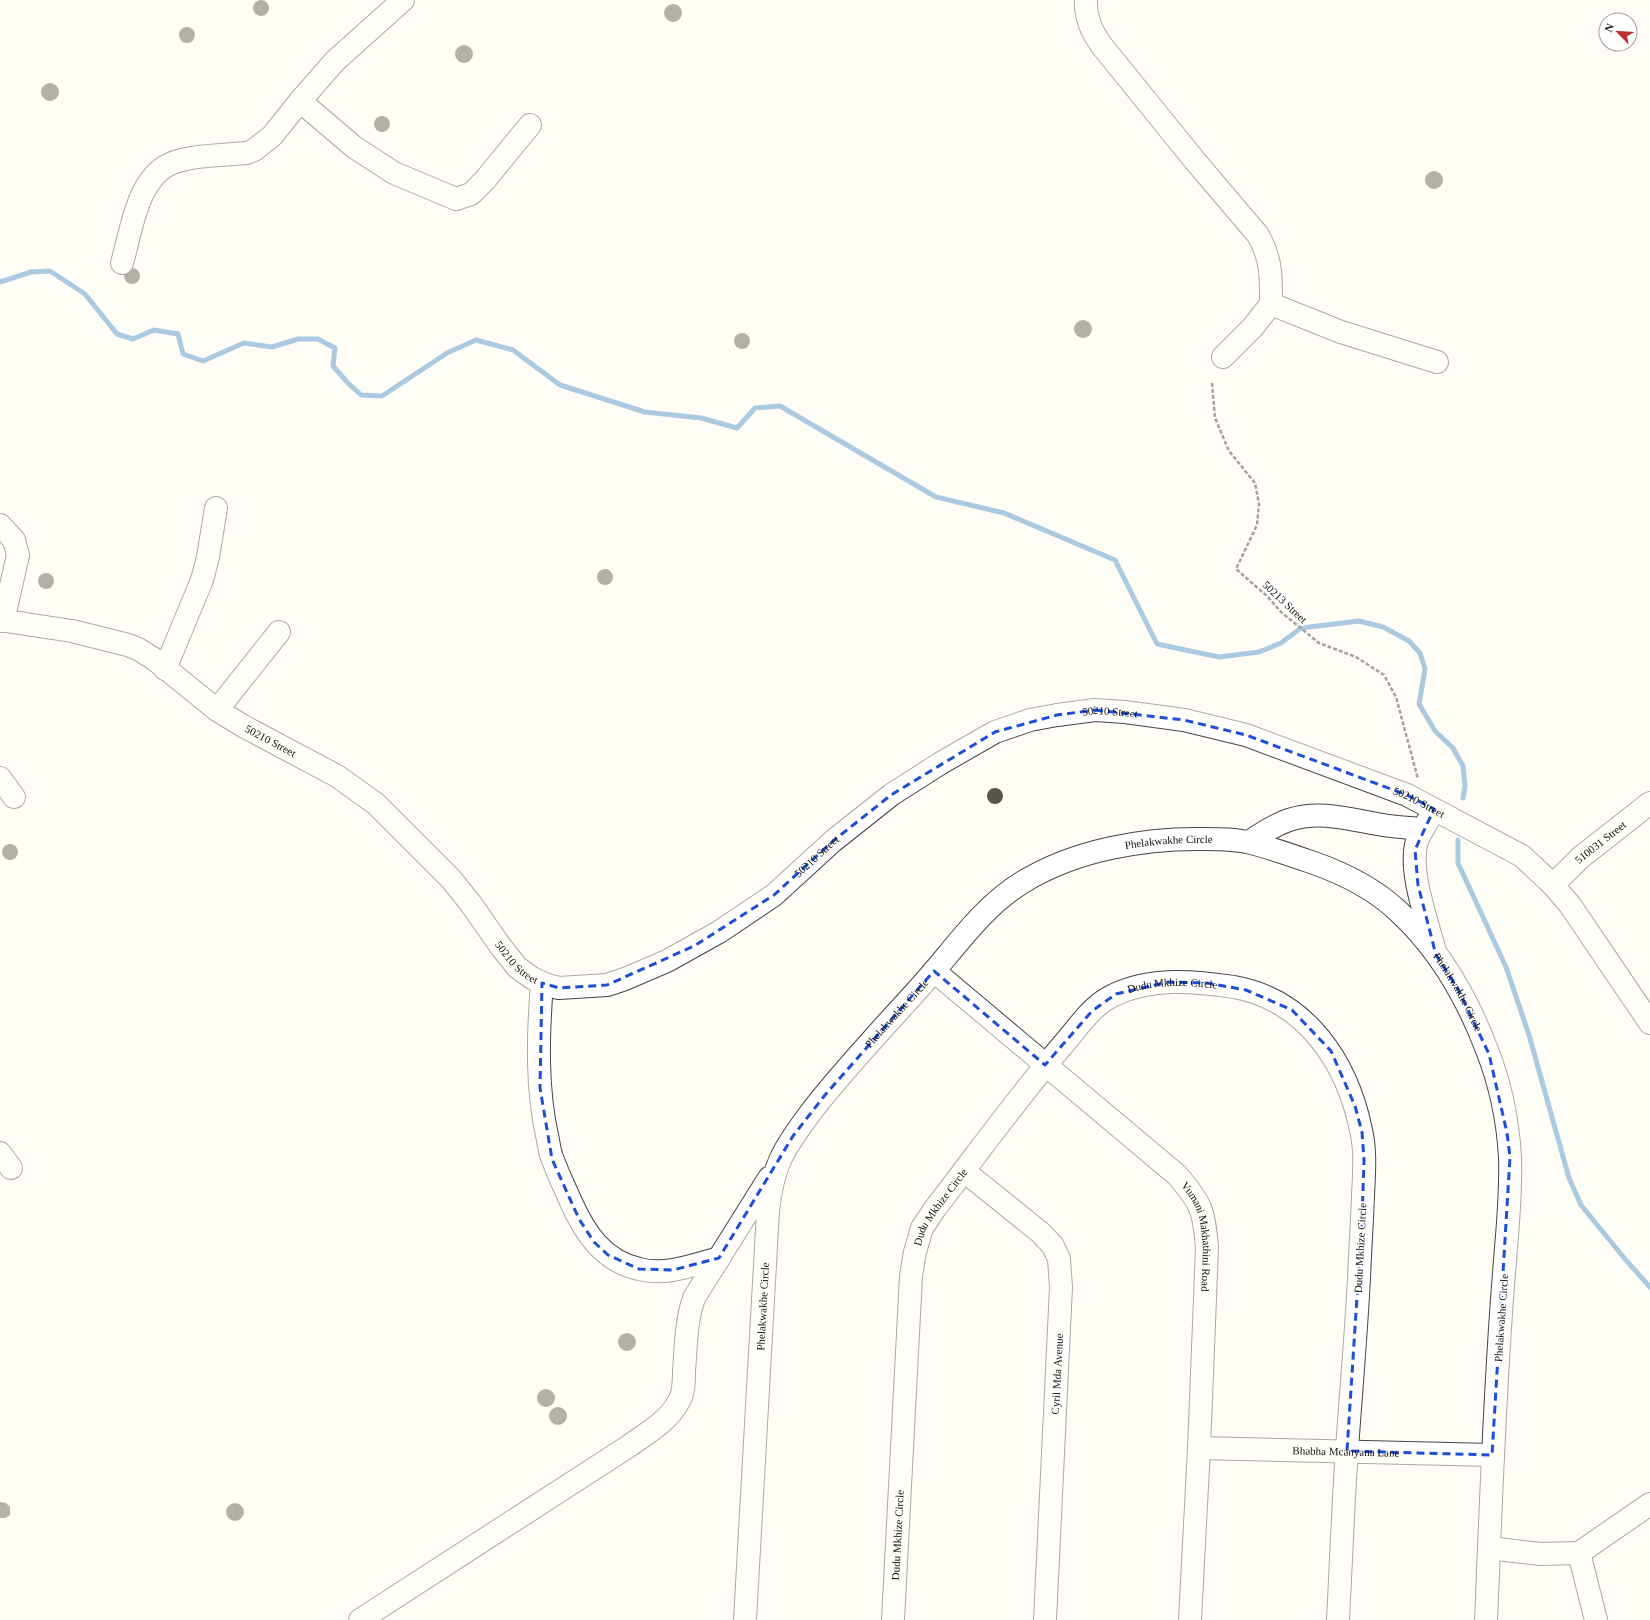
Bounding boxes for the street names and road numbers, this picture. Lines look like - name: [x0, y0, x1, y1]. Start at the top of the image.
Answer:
- street label: 50213 Street: [1260, 579, 1310, 625]
- street label: 50210 Street: [1081, 704, 1139, 720]
- street label: 50210 Street: [243, 722, 298, 759]
- street label: 50210 Street: [1392, 784, 1447, 820]
- street label: 510031 Street: [1572, 818, 1628, 866]
- street label: 50210 Street: [792, 833, 841, 879]
- street label: Phelakwakhe Circle: [1124, 833, 1213, 851]
- street label: 50210 Street: [493, 939, 540, 986]
- street label: Phelakwakhe Circle: [1431, 951, 1485, 1033]
- street label: Phelakwakhe Circle: [862, 976, 931, 1050]
- street label: Dudu Mkhize Circle: [1126, 976, 1218, 995]
- street label: Dudu Mkhize Circle: [911, 1166, 970, 1247]
- street label: Vumani Makhathini Road: [1179, 1179, 1213, 1292]
- street label: Dudu Mkhize Circle: [1352, 1202, 1368, 1293]
- street label: Phelakwakhe Circle: [754, 1262, 771, 1351]
- street label: Phelakwakhe Circle: [1492, 1273, 1510, 1362]
- street label: Cyril Mda Avenue: [1049, 1333, 1065, 1415]
- street label: Bhabha Mcanyana Lane: [1292, 1444, 1400, 1459]
- street label: Dudu Mkhize Circle: [889, 1490, 906, 1581]

